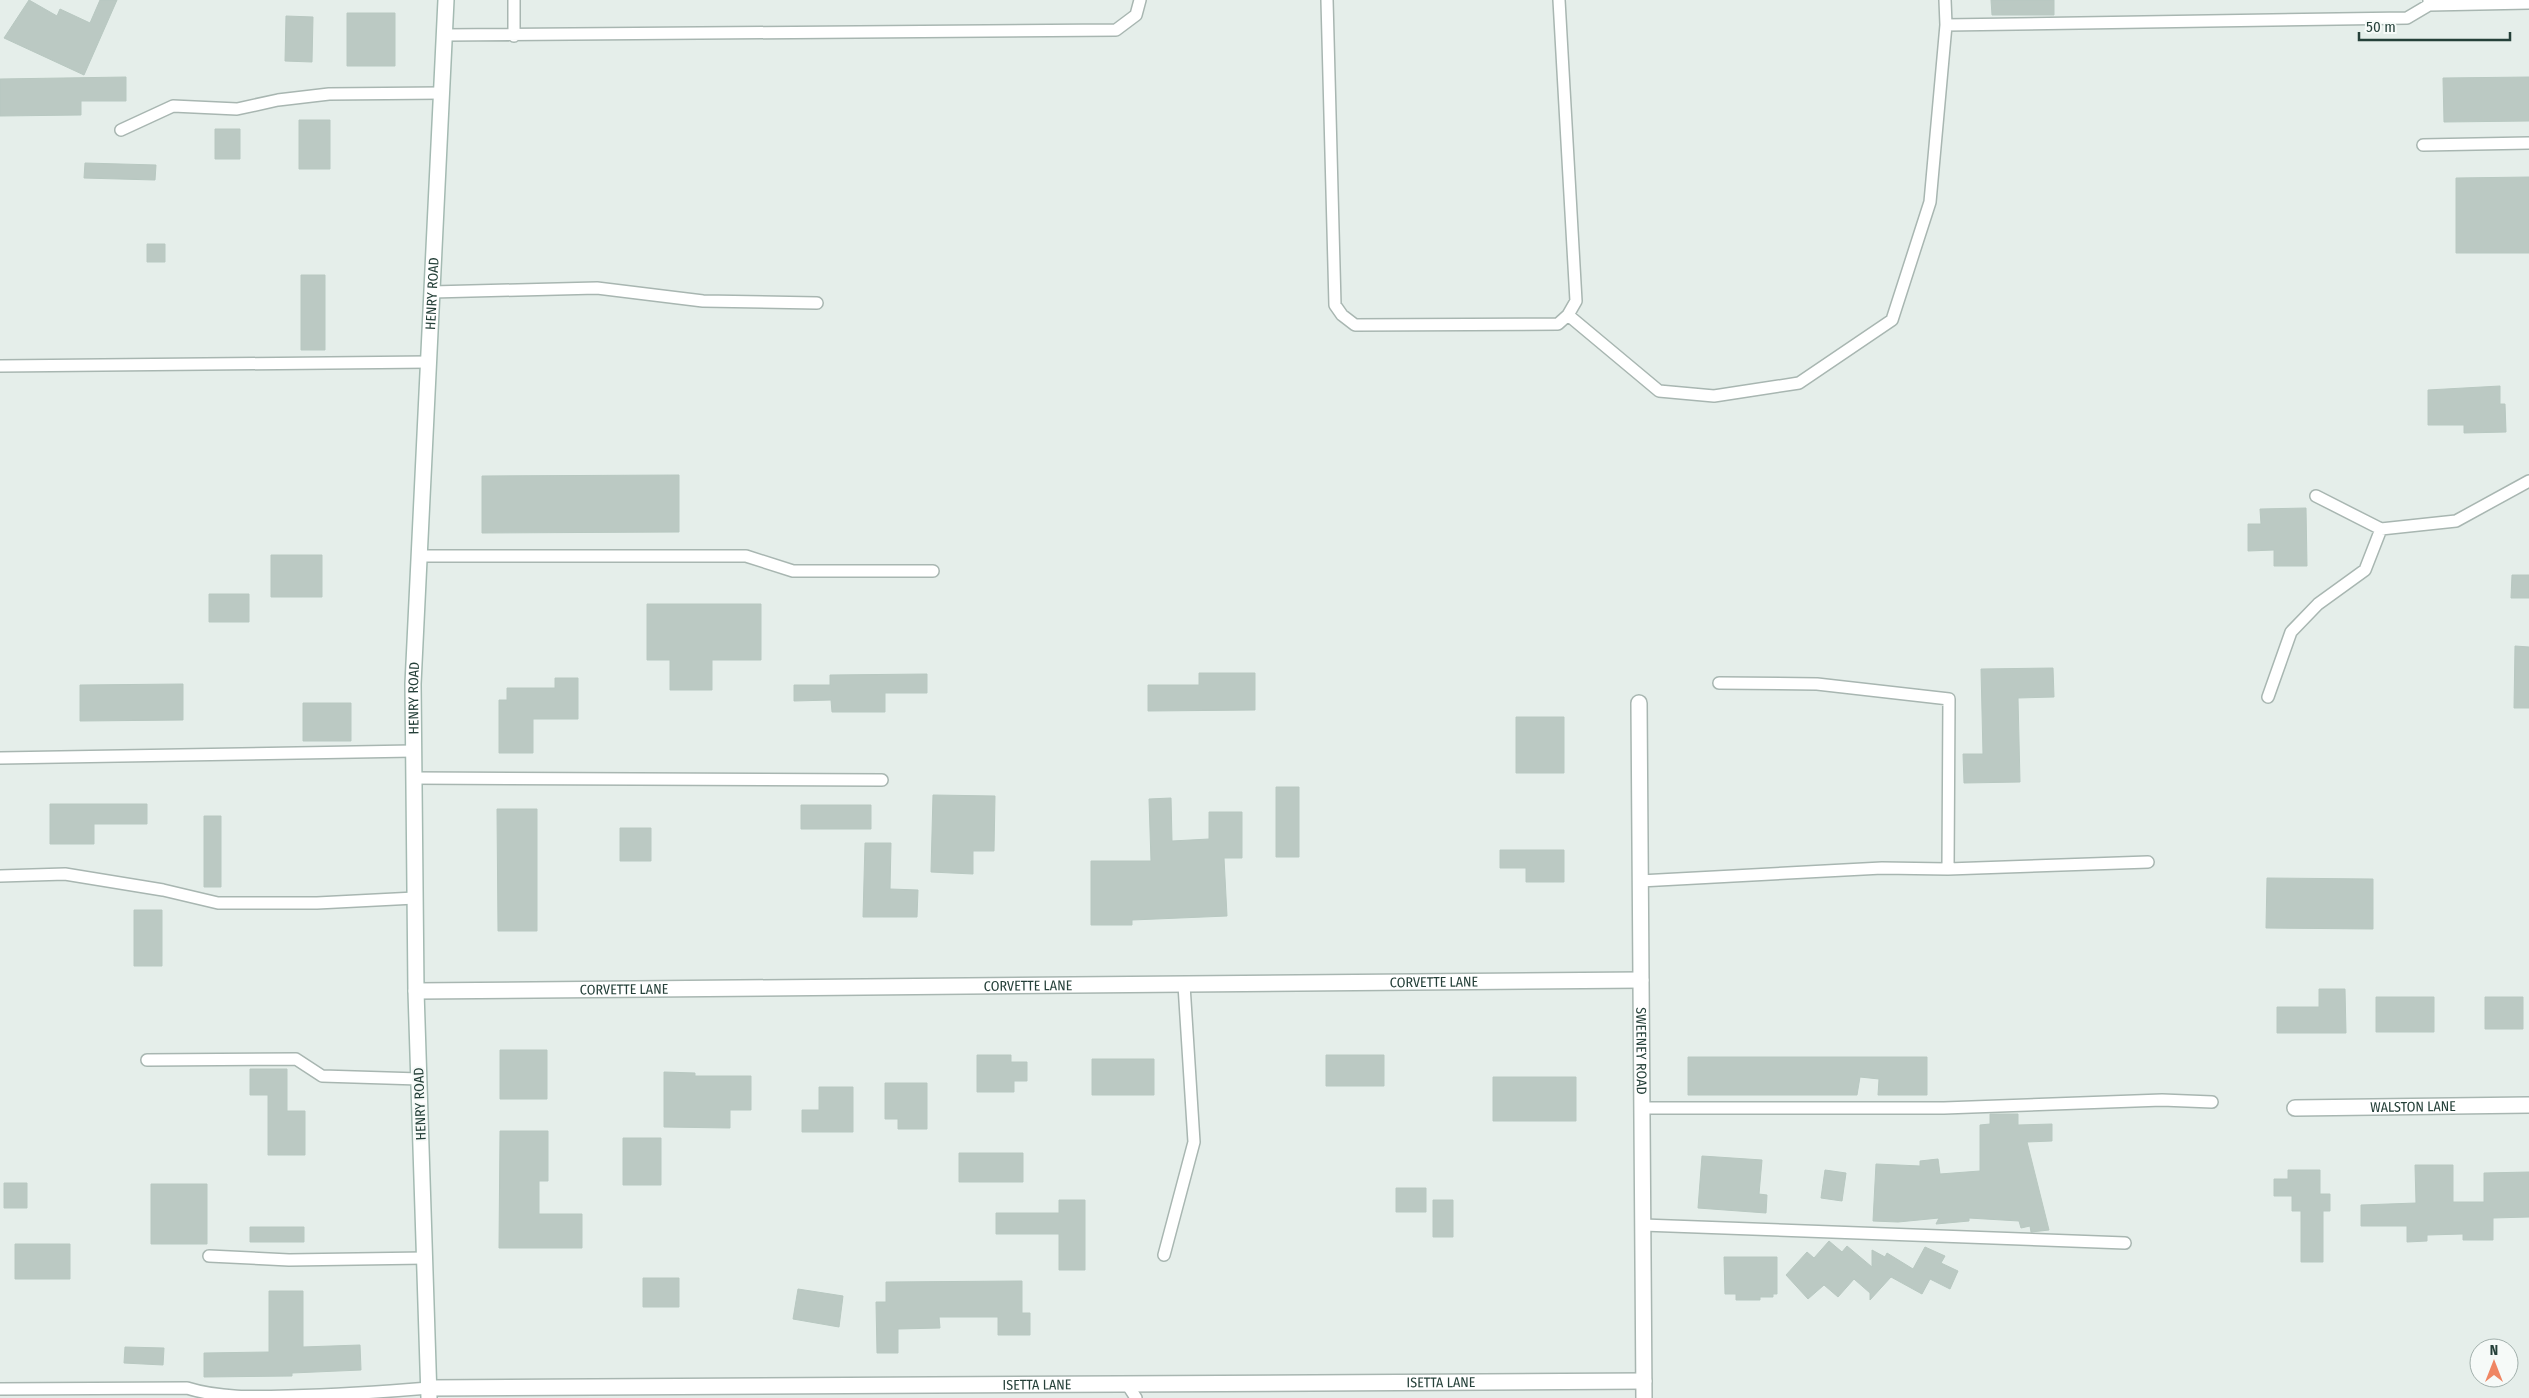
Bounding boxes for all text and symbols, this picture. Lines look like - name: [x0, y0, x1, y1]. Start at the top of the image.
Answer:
- scale bar: [2359, 10, 2510, 42]
- text: 50 m: [2366, 18, 2396, 36]
- street label: HENRY ROAD: [422, 257, 442, 330]
- street label: HENRY ROAD: [404, 661, 423, 735]
- street label: CORVETTE LANE: [1390, 973, 1479, 991]
- street label: CORVETTE LANE: [984, 977, 1073, 994]
- street label: CORVETTE LANE: [580, 980, 669, 998]
- street label: SWEENEY ROAD: [1633, 1007, 1650, 1095]
- street label: HENRY ROAD: [410, 1067, 430, 1141]
- street label: WALSTON LANE: [2370, 1097, 2456, 1116]
- north arrow: [2469, 1338, 2519, 1388]
- text: N: [2490, 1342, 2498, 1359]
- street label: ISETTA LANE: [1407, 1373, 1476, 1391]
- street label: ISETTA LANE: [1003, 1376, 1072, 1393]

